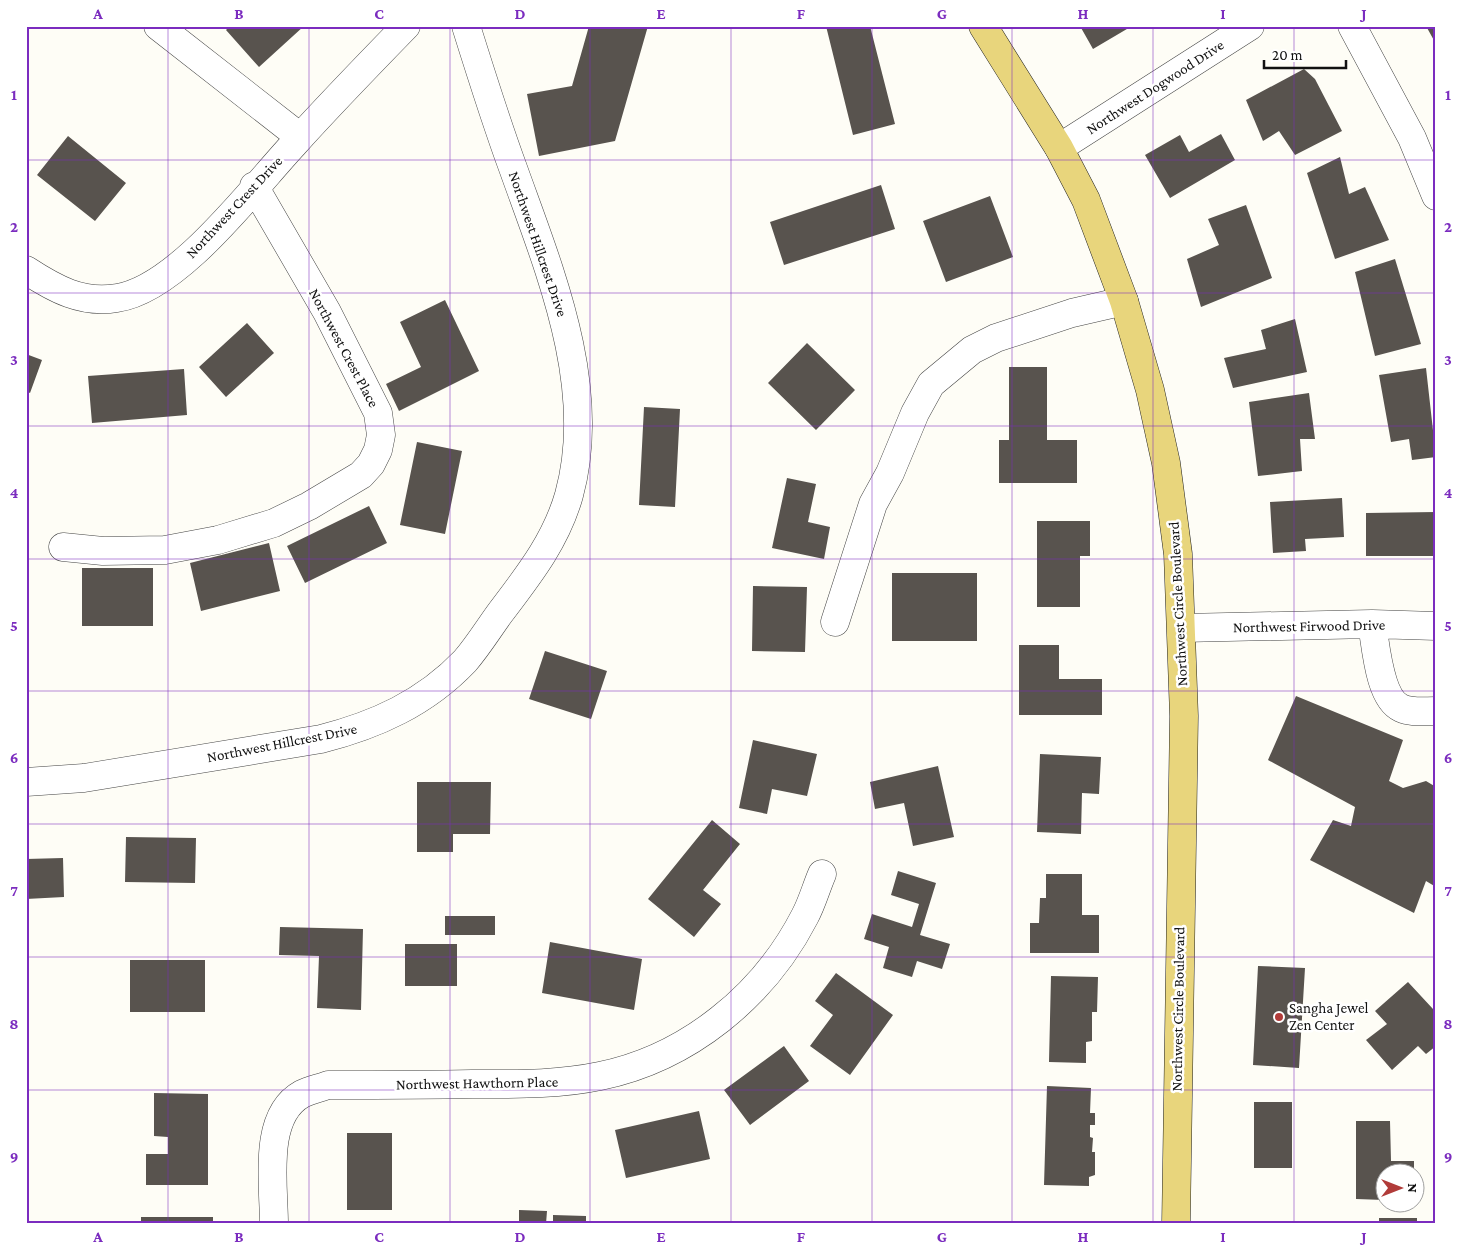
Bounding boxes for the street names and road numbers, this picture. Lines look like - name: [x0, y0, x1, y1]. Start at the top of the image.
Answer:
- street label: Northwest Dogwood Drive: [1083, 36, 1228, 138]
- street label: Northwest Crest Drive: [183, 152, 286, 261]
- street label: Northwest Hillcrest Drive: [506, 169, 571, 319]
- street label: Northwest Crest Place: [306, 286, 382, 410]
- street label: Northwest Circle Boulevard: [1166, 521, 1190, 687]
- street label: Northwest Firwood Drive: [1233, 617, 1386, 635]
- street label: Northwest Hillcrest Drive: [206, 721, 359, 765]
- street label: Northwest Circle Boulevard: [1169, 926, 1187, 1092]
- street label: Northwest Hawthorn Place: [396, 1074, 559, 1092]

